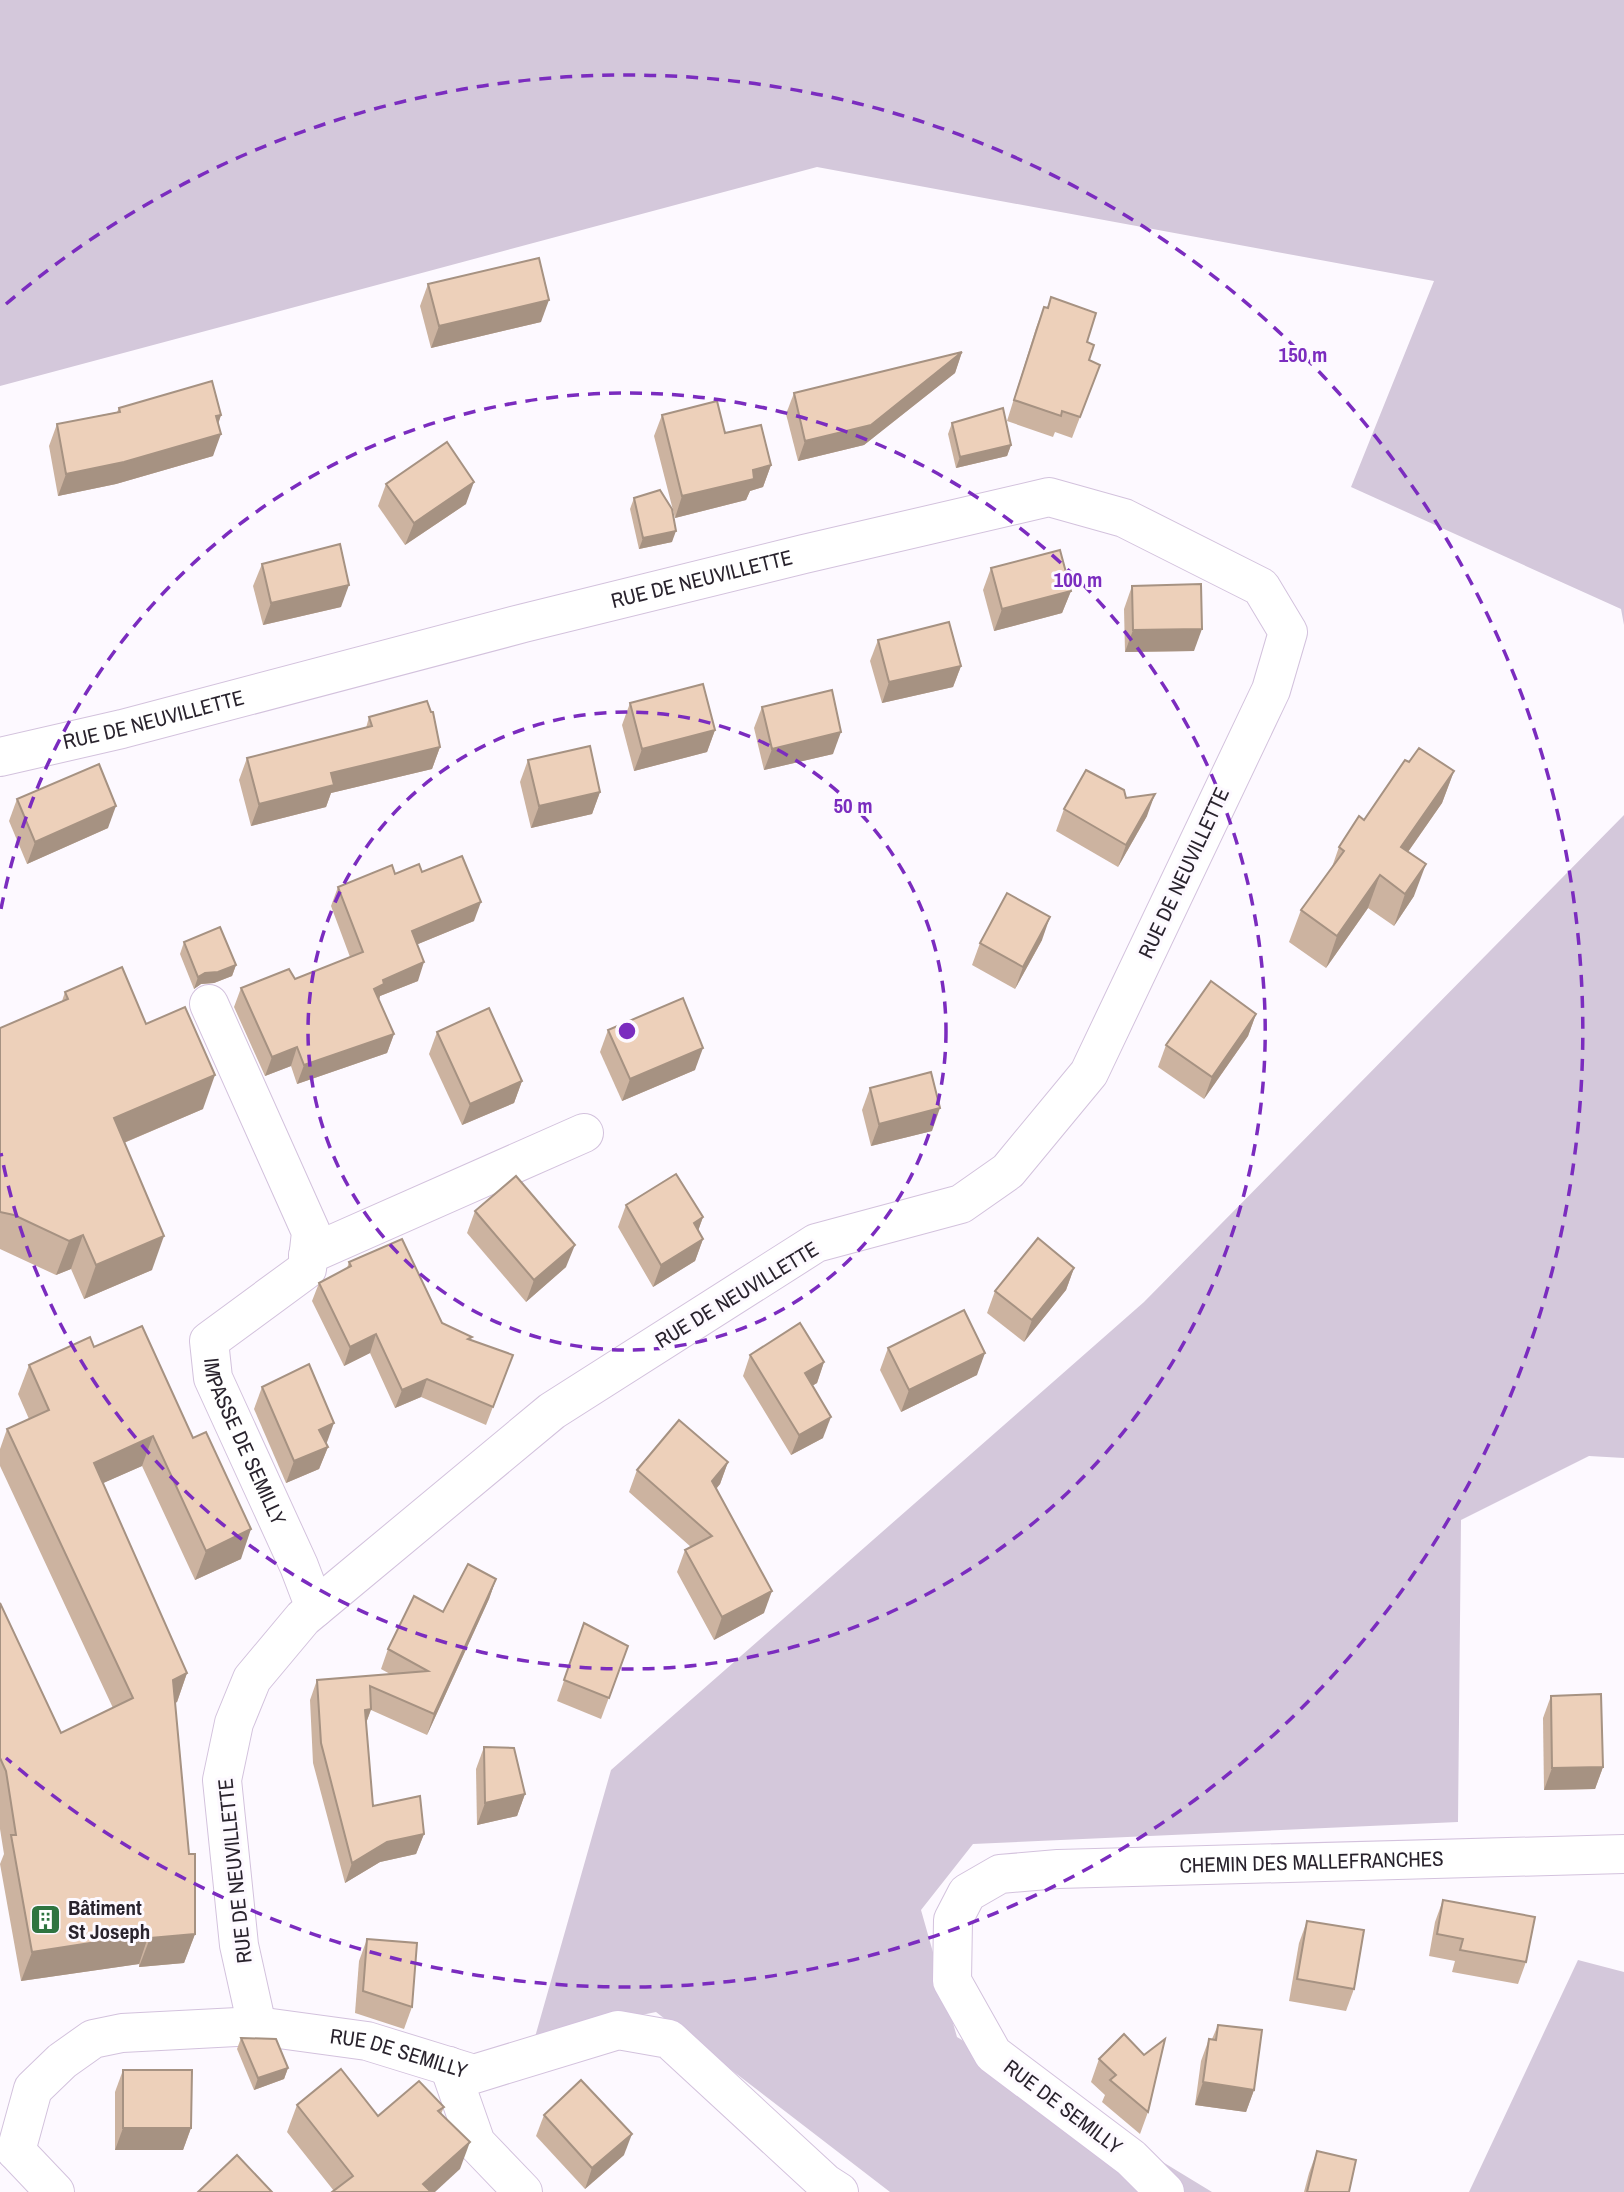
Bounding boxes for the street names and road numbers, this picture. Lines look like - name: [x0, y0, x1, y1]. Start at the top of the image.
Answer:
- street label: RUE DE NEUVILLETTE: [608, 542, 795, 615]
- street label: RUE DE NEUVILLETTE: [60, 682, 247, 756]
- street label: RUE DE NEUVILLETTE: [1131, 783, 1236, 963]
- street label: RUE DE NEUVILLETTE: [650, 1234, 824, 1355]
- street label: IMPASSE DE SEMILLY: [197, 1356, 294, 1530]
- street label: RUE DE NEUVILLETTE: [210, 1777, 259, 1965]
- street label: CHEMIN DES MALLEFRANCHES: [1179, 1844, 1444, 1880]
- street label: RUE DE SEMILLY: [328, 2021, 472, 2085]
- street label: RUE DE SEMILLY: [998, 2052, 1129, 2161]

